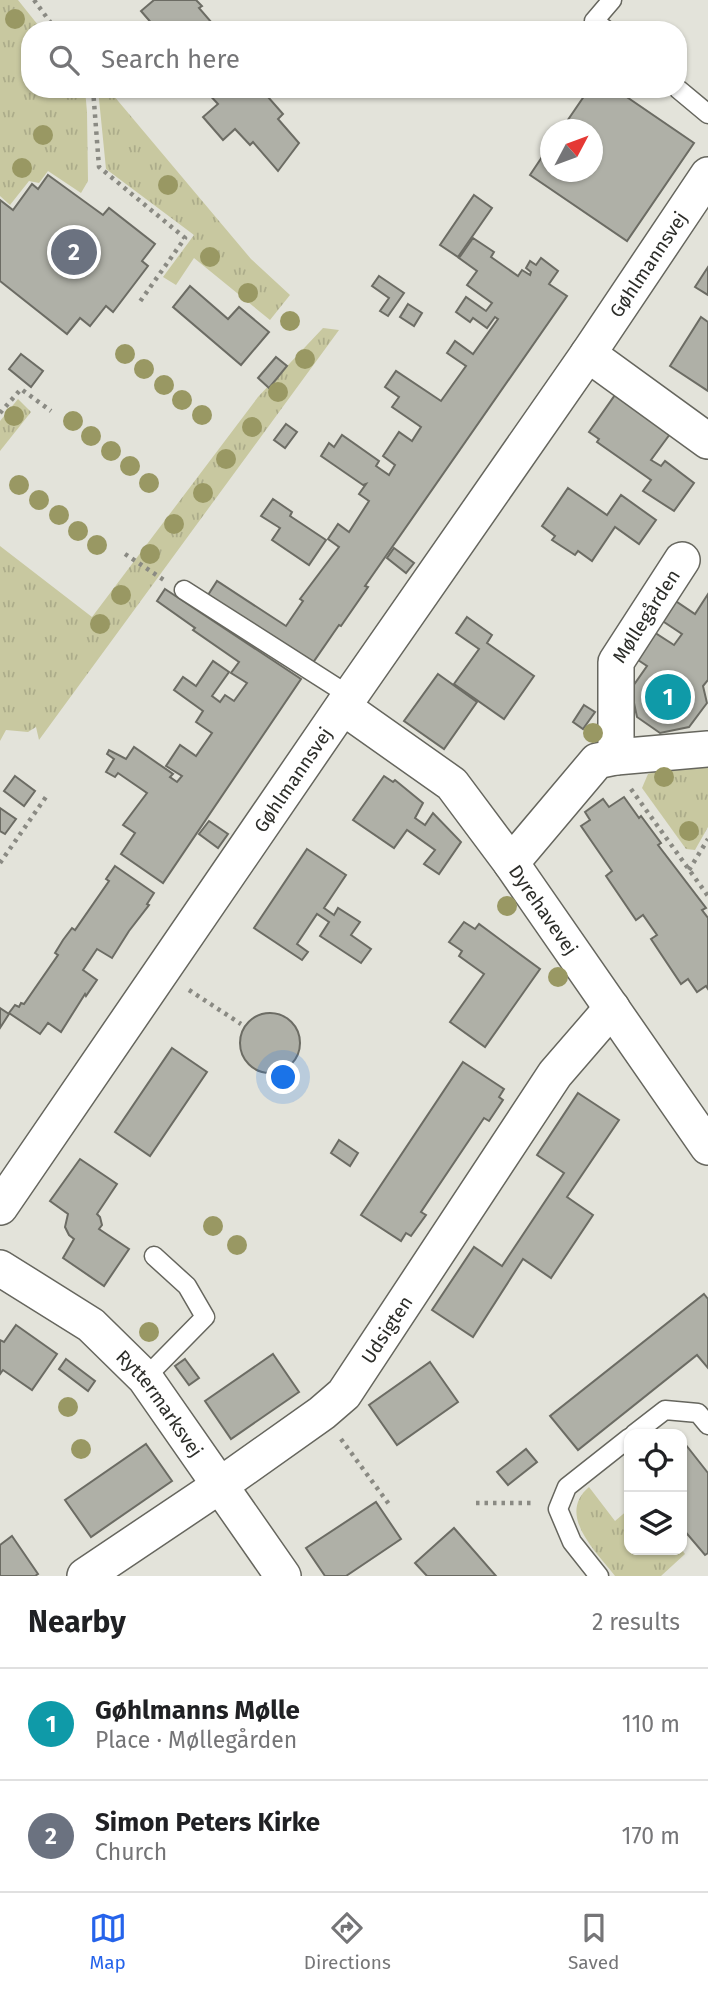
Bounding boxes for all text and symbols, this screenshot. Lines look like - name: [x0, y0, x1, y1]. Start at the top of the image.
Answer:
- search box: [21, 21, 687, 98]
- icon: search: [45, 41, 83, 79]
- text: Search here: [101, 44, 240, 75]
- north arrow: [540, 119, 603, 182]
- street label: Gøhlmannsvej: [605, 207, 692, 322]
- pin: 2: [51, 226, 97, 278]
- street label: Møllegården: [607, 565, 685, 667]
- pin: 1: [645, 671, 691, 723]
- street label: Gøhlmannsvej: [249, 723, 337, 837]
- street label: Dyrehavevej: [504, 860, 583, 959]
- your location: [266, 1060, 300, 1094]
- street label: Udsigten: [356, 1291, 417, 1368]
- street label: Ryttermarksvej: [112, 1345, 208, 1461]
- map controls: [624, 1429, 687, 1555]
- button: locate: [624, 1429, 687, 1492]
- button: layers: [624, 1492, 687, 1555]
- text: Nearby: [28, 1604, 126, 1640]
- text: 2 results: [592, 1608, 680, 1636]
- text: Gøhlmanns Mølle: [95, 1695, 300, 1726]
- text: 1: [46, 1710, 56, 1738]
- text: 110 m: [622, 1710, 680, 1738]
- text: Place · Møllegården: [95, 1726, 297, 1754]
- text: Simon Peters Kirke: [95, 1807, 320, 1838]
- text: 2: [45, 1822, 57, 1850]
- text: 170 m: [621, 1822, 680, 1850]
- text: Church: [95, 1838, 167, 1866]
- tab: Map: [89, 1909, 127, 1974]
- tab: Directions: [304, 1909, 391, 1974]
- tab: Saved: [568, 1909, 619, 1974]

